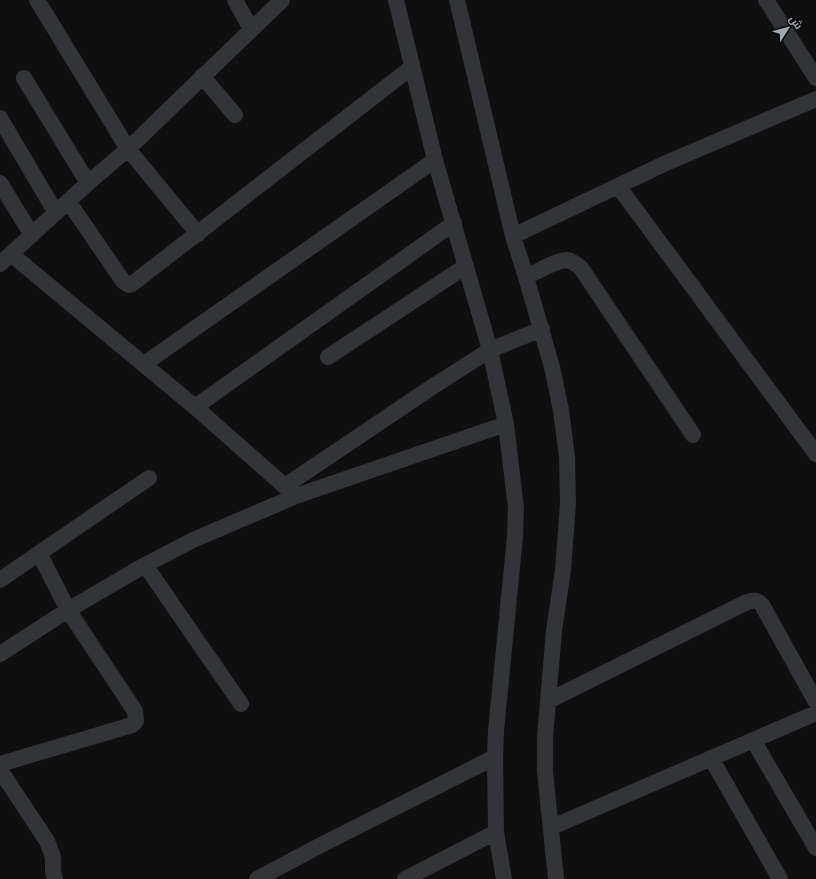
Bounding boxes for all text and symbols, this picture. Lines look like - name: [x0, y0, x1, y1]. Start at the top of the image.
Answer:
- north arrow: [768, 8, 808, 48]
- text: ش: [786, 12, 806, 32]

